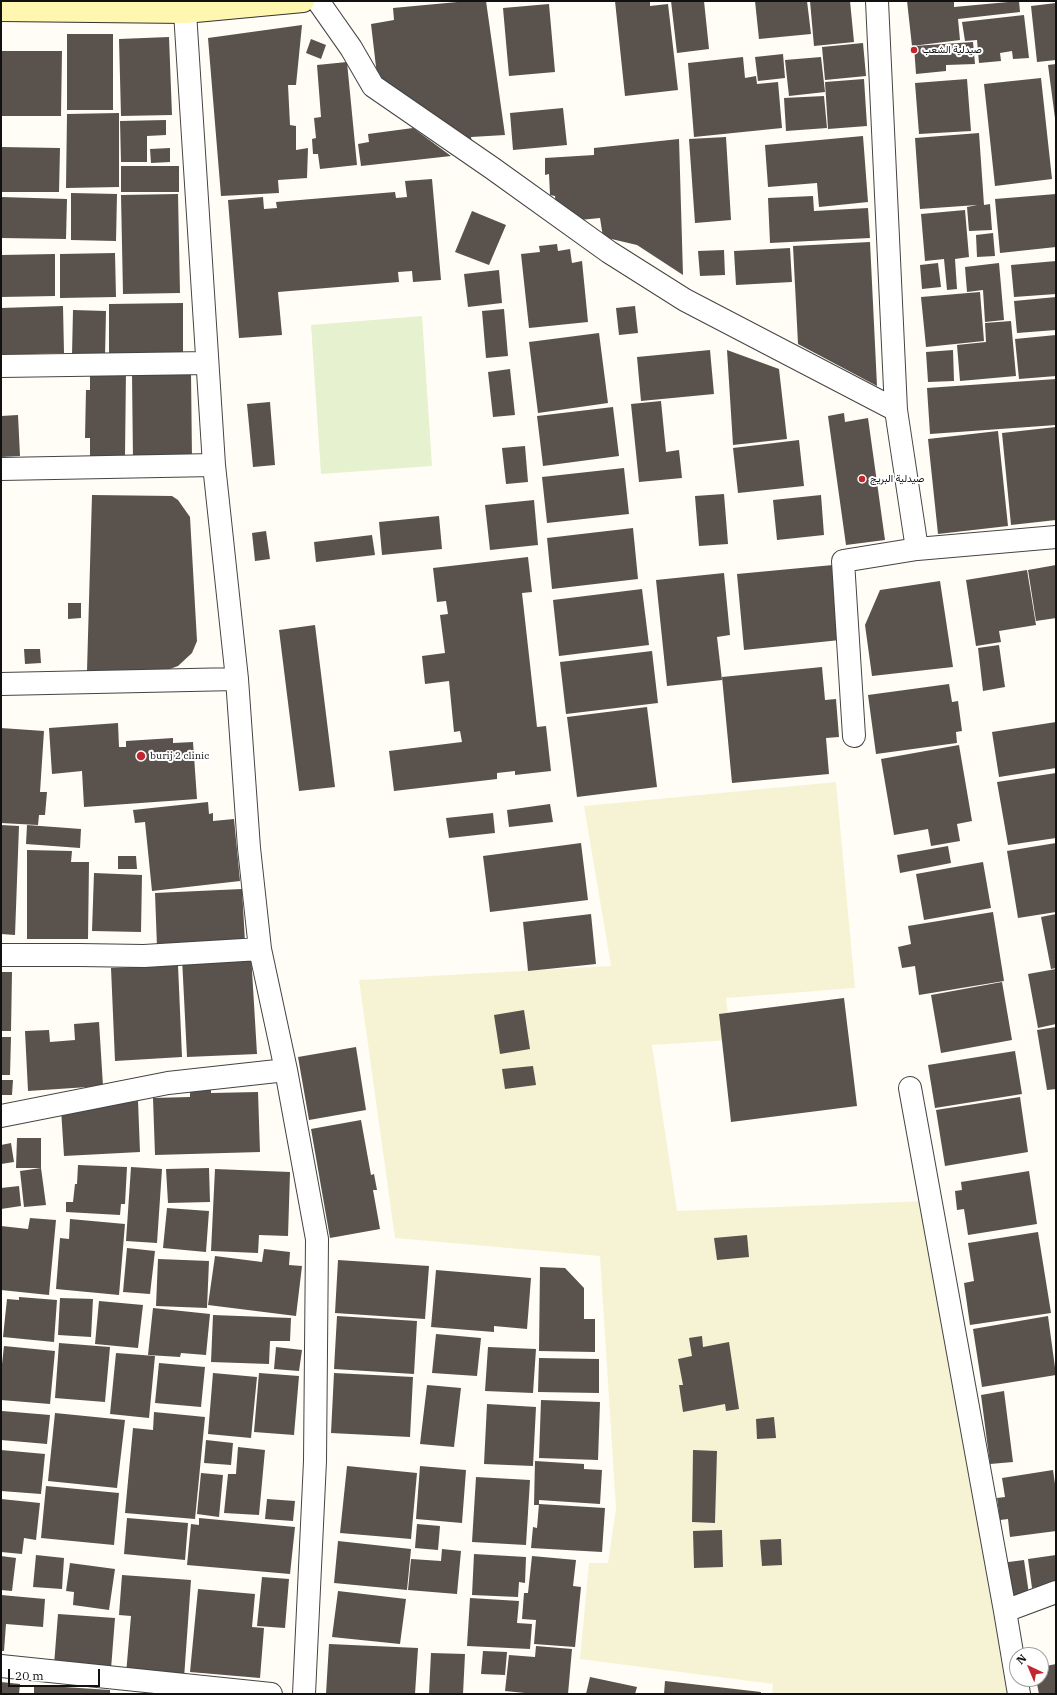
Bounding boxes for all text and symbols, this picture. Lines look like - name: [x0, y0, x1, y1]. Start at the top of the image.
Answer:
- place label: صيدلية الشعب: [922, 44, 982, 56]
- marker: صيدلية الشعب: [909, 45, 919, 55]
- place label: صيدلية البريج: [870, 473, 924, 485]
- marker: صيدلية البريج: [857, 474, 867, 484]
- marker: burij 2 clinic: [135, 750, 147, 762]
- place label: burij 2 clinic: [150, 750, 209, 762]
- north arrow: [1009, 1647, 1049, 1687]
- text: N: [1013, 1651, 1029, 1667]
- scale bar: [10, 1661, 102, 1687]
- text: 20 m: [15, 1668, 44, 1683]

